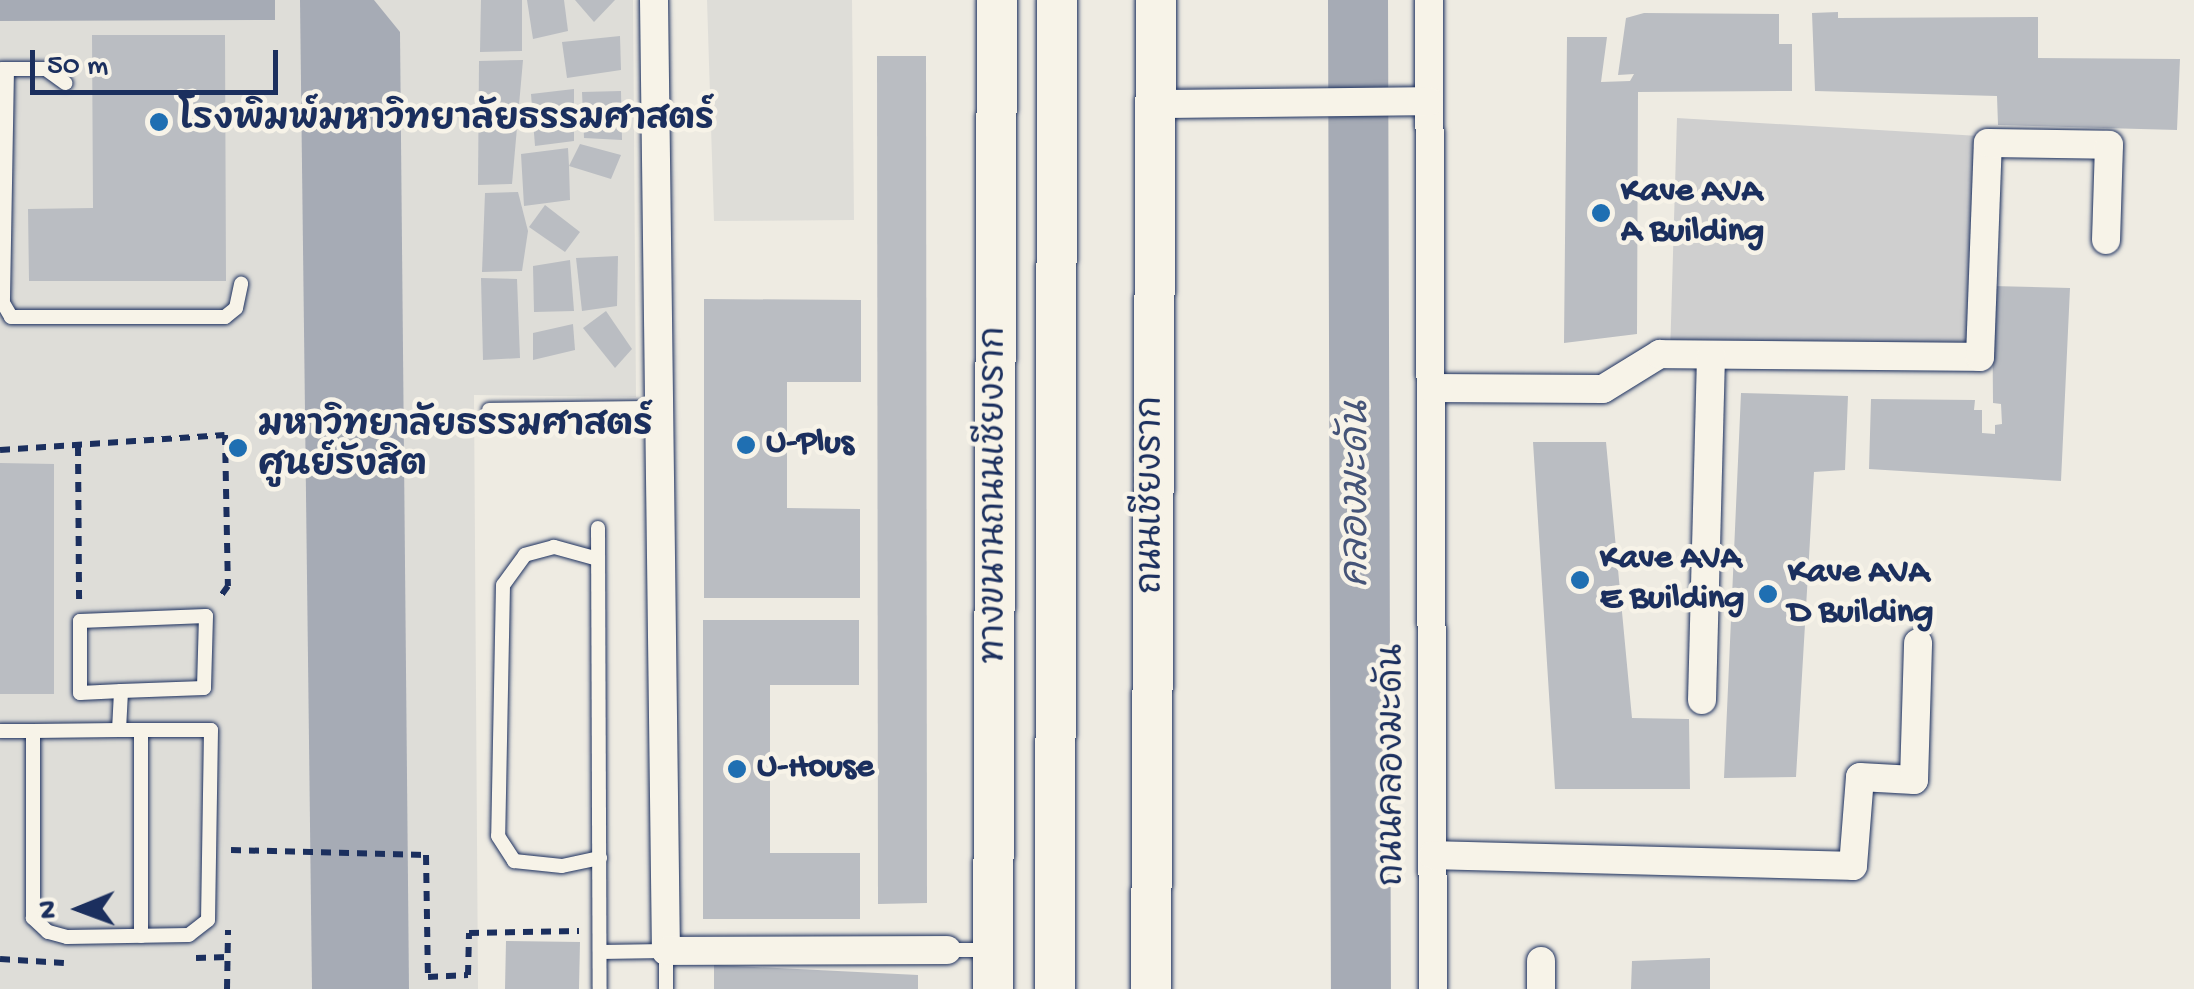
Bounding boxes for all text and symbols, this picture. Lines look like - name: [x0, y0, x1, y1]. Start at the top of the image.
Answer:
- scale bar: [35, 30, 282, 92]
- text: 50 m: [47, 50, 108, 85]
- place label: โรงพิมพ์มหาวิทยาลัยธรรมศาสตร์: [179, 101, 714, 143]
- marker: โรงพิมพ์มหาวิทยาลัยธรรมศาสตร์: [148, 111, 170, 133]
- place label: Kave AVA A Building: [1621, 172, 1764, 254]
- marker: Kave AVA A Building: [1590, 202, 1612, 224]
- street label: ทางขนานถนนเชียงราก: [976, 326, 1018, 664]
- street label: ถนนเชียงราก: [1133, 396, 1175, 594]
- water label: คลองมะดัน: [1337, 401, 1383, 587]
- place label: มหาวิทยาลัยธรรมศาสตร์ ศูนย์รังสิต: [258, 407, 653, 489]
- place label: U-Plus: [766, 424, 854, 466]
- marker: U-Plus: [735, 434, 757, 456]
- marker: มหาวิทยาลัยธรรมศาสตร์ ศูนย์รังสิต: [227, 437, 249, 459]
- place label: Kave AVA E Building: [1600, 539, 1744, 621]
- place label: Kave AVA D Building: [1788, 553, 1933, 635]
- marker: Kave AVA E Building: [1569, 569, 1591, 591]
- marker: Kave AVA D Building: [1757, 583, 1779, 605]
- street label: ถนนคลองมะดัน: [1374, 644, 1416, 886]
- place label: U-House: [757, 748, 874, 790]
- marker: U-House: [726, 758, 748, 780]
- north arrow: [30, 859, 130, 959]
- text: N: [33, 900, 66, 919]

